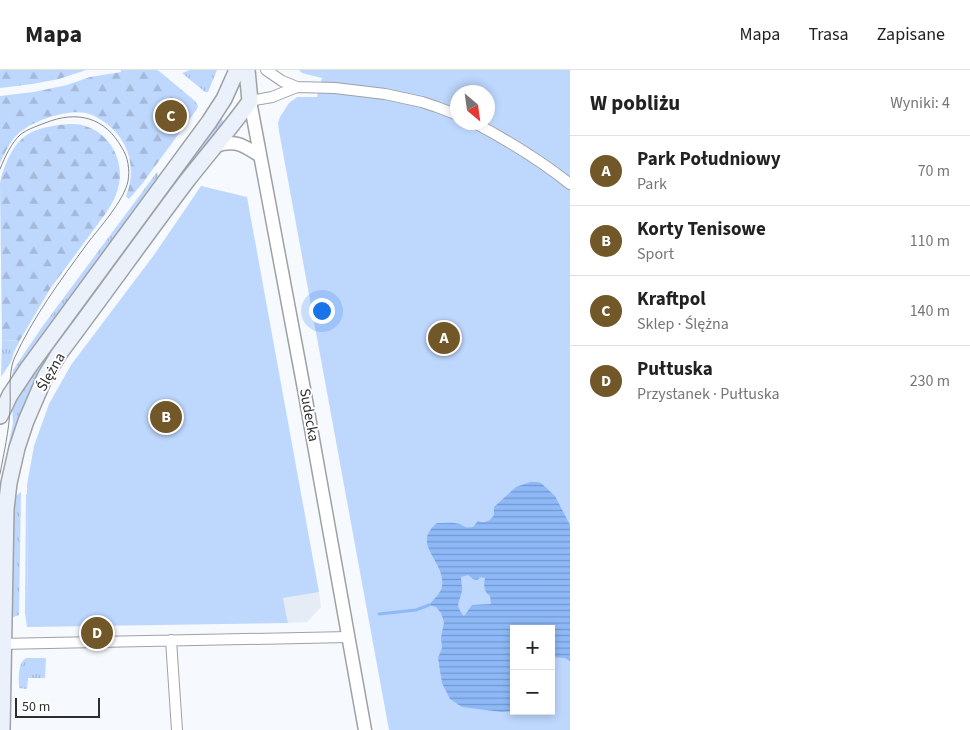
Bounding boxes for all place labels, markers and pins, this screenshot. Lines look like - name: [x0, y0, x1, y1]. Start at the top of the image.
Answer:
- pin: C: [155, 97, 187, 135]
- pin: A: [428, 319, 460, 357]
- pin: B: [150, 398, 182, 436]
- pin: D: [81, 614, 113, 652]

